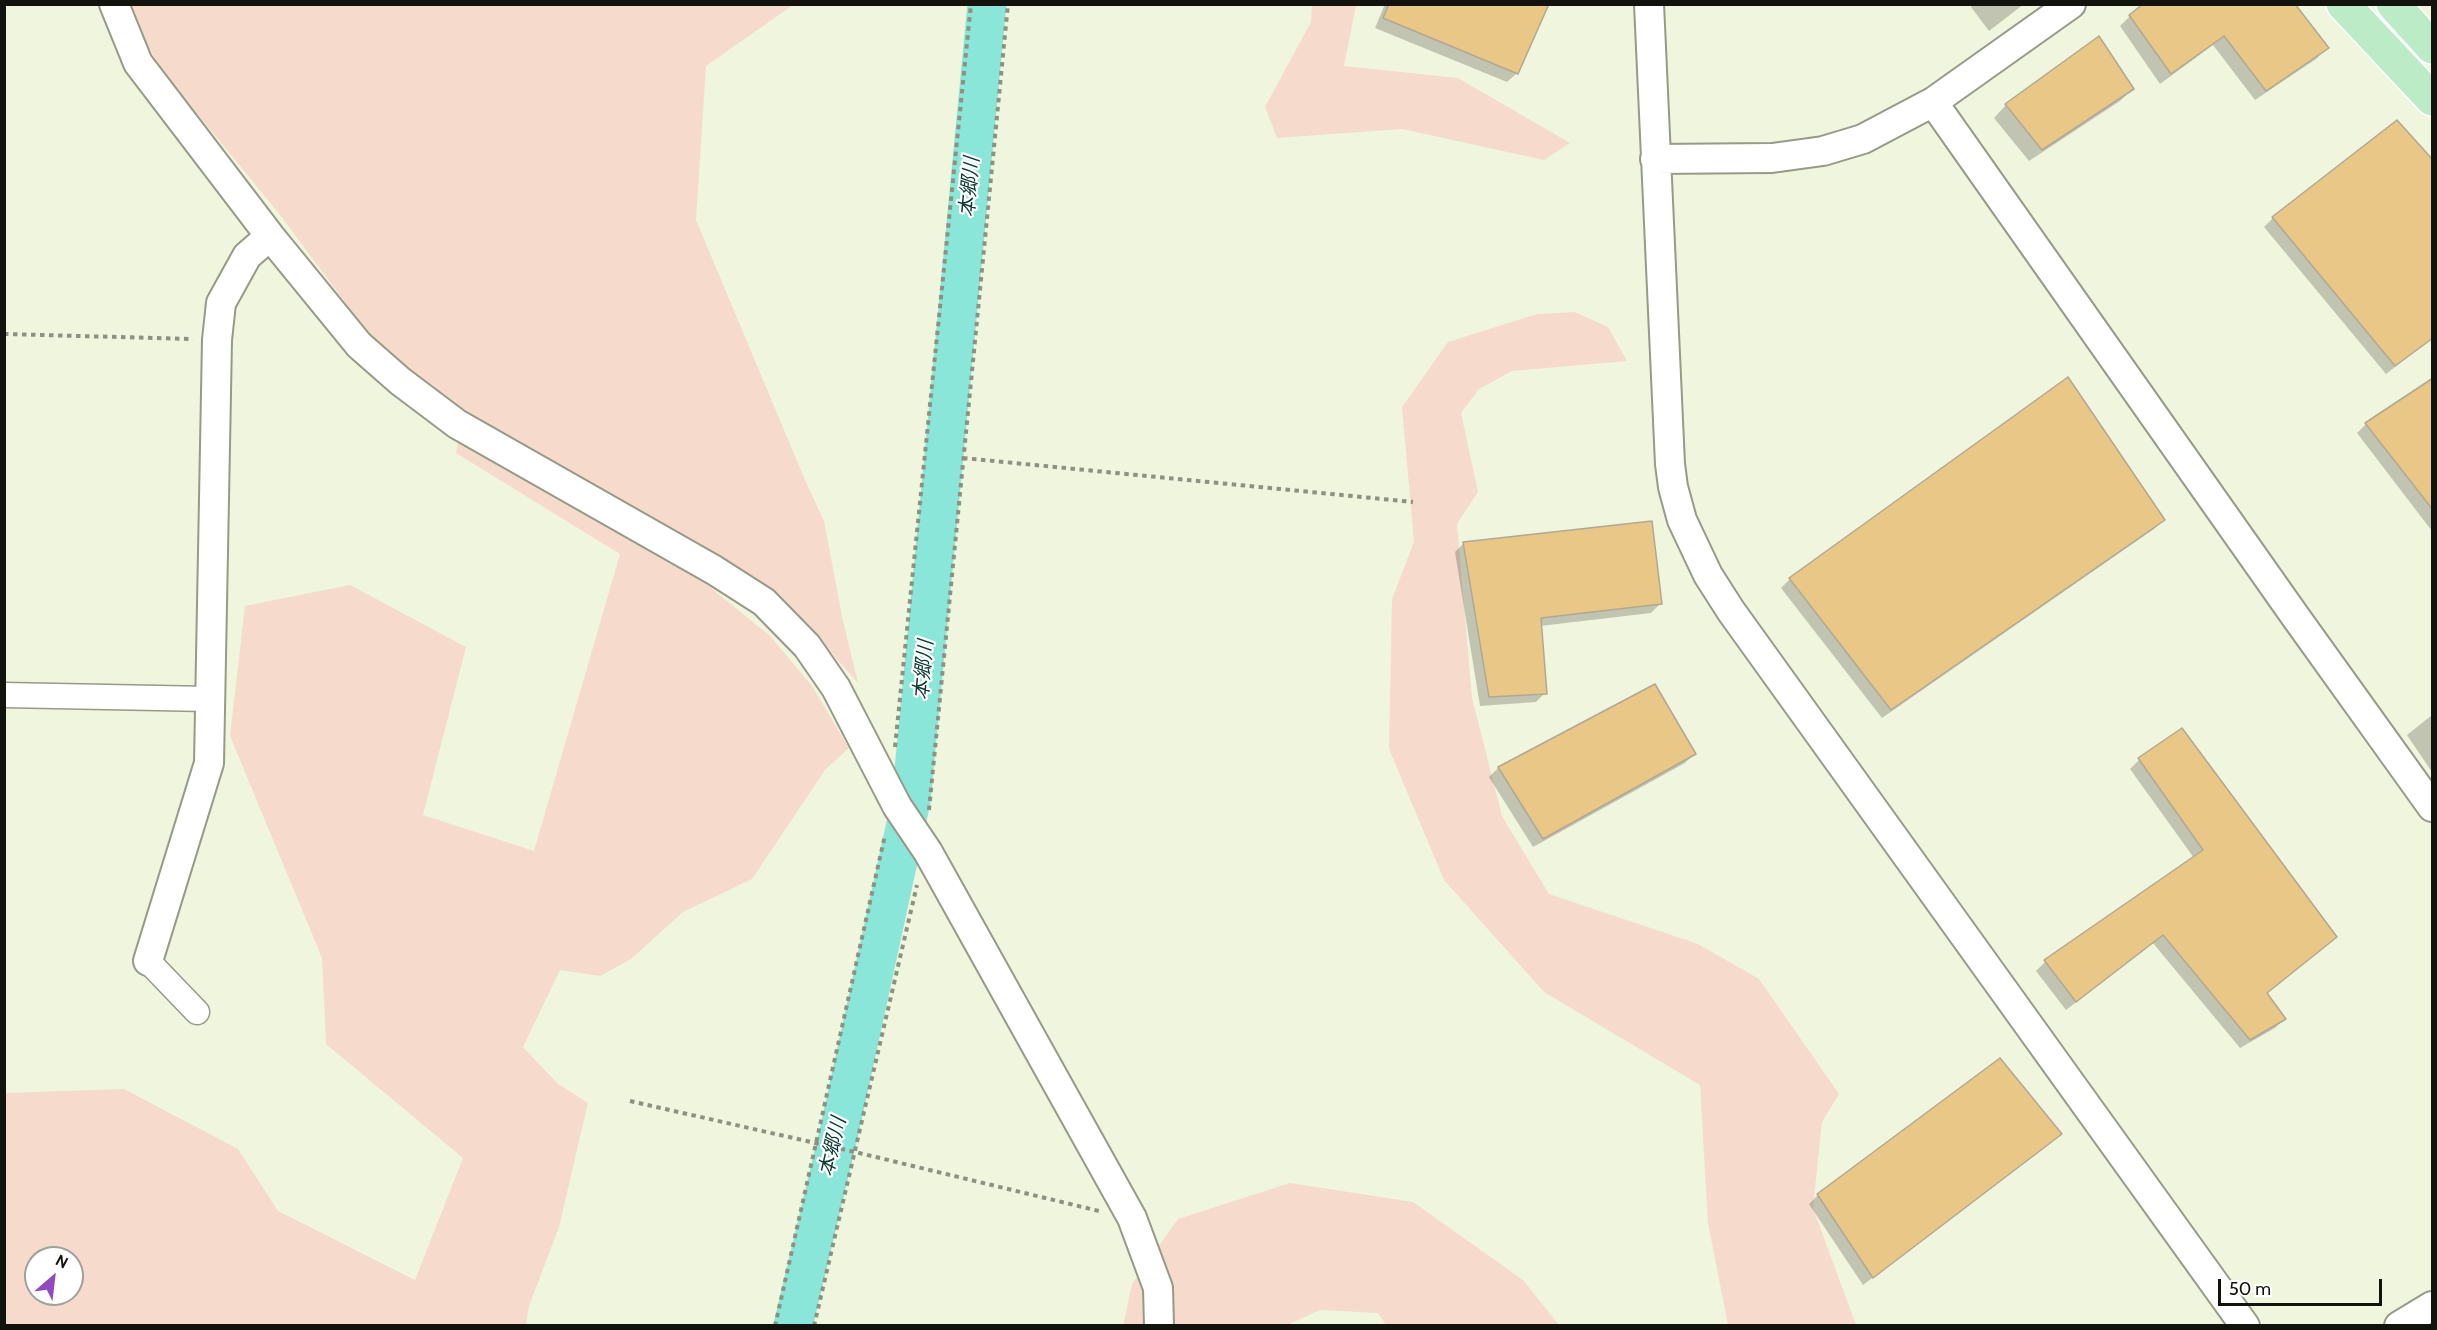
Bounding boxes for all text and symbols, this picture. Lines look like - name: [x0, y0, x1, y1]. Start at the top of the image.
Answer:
- water label: 本郷川: [955, 156, 985, 218]
- water label: 本郷川: [909, 639, 939, 701]
- water label: 本郷川: [815, 1115, 851, 1179]
- north arrow: [24, 1246, 84, 1306]
- text: N: [52, 1250, 71, 1272]
- scale bar: [2221, 1267, 2384, 1305]
- text: 50 m: [2229, 1278, 2271, 1300]

